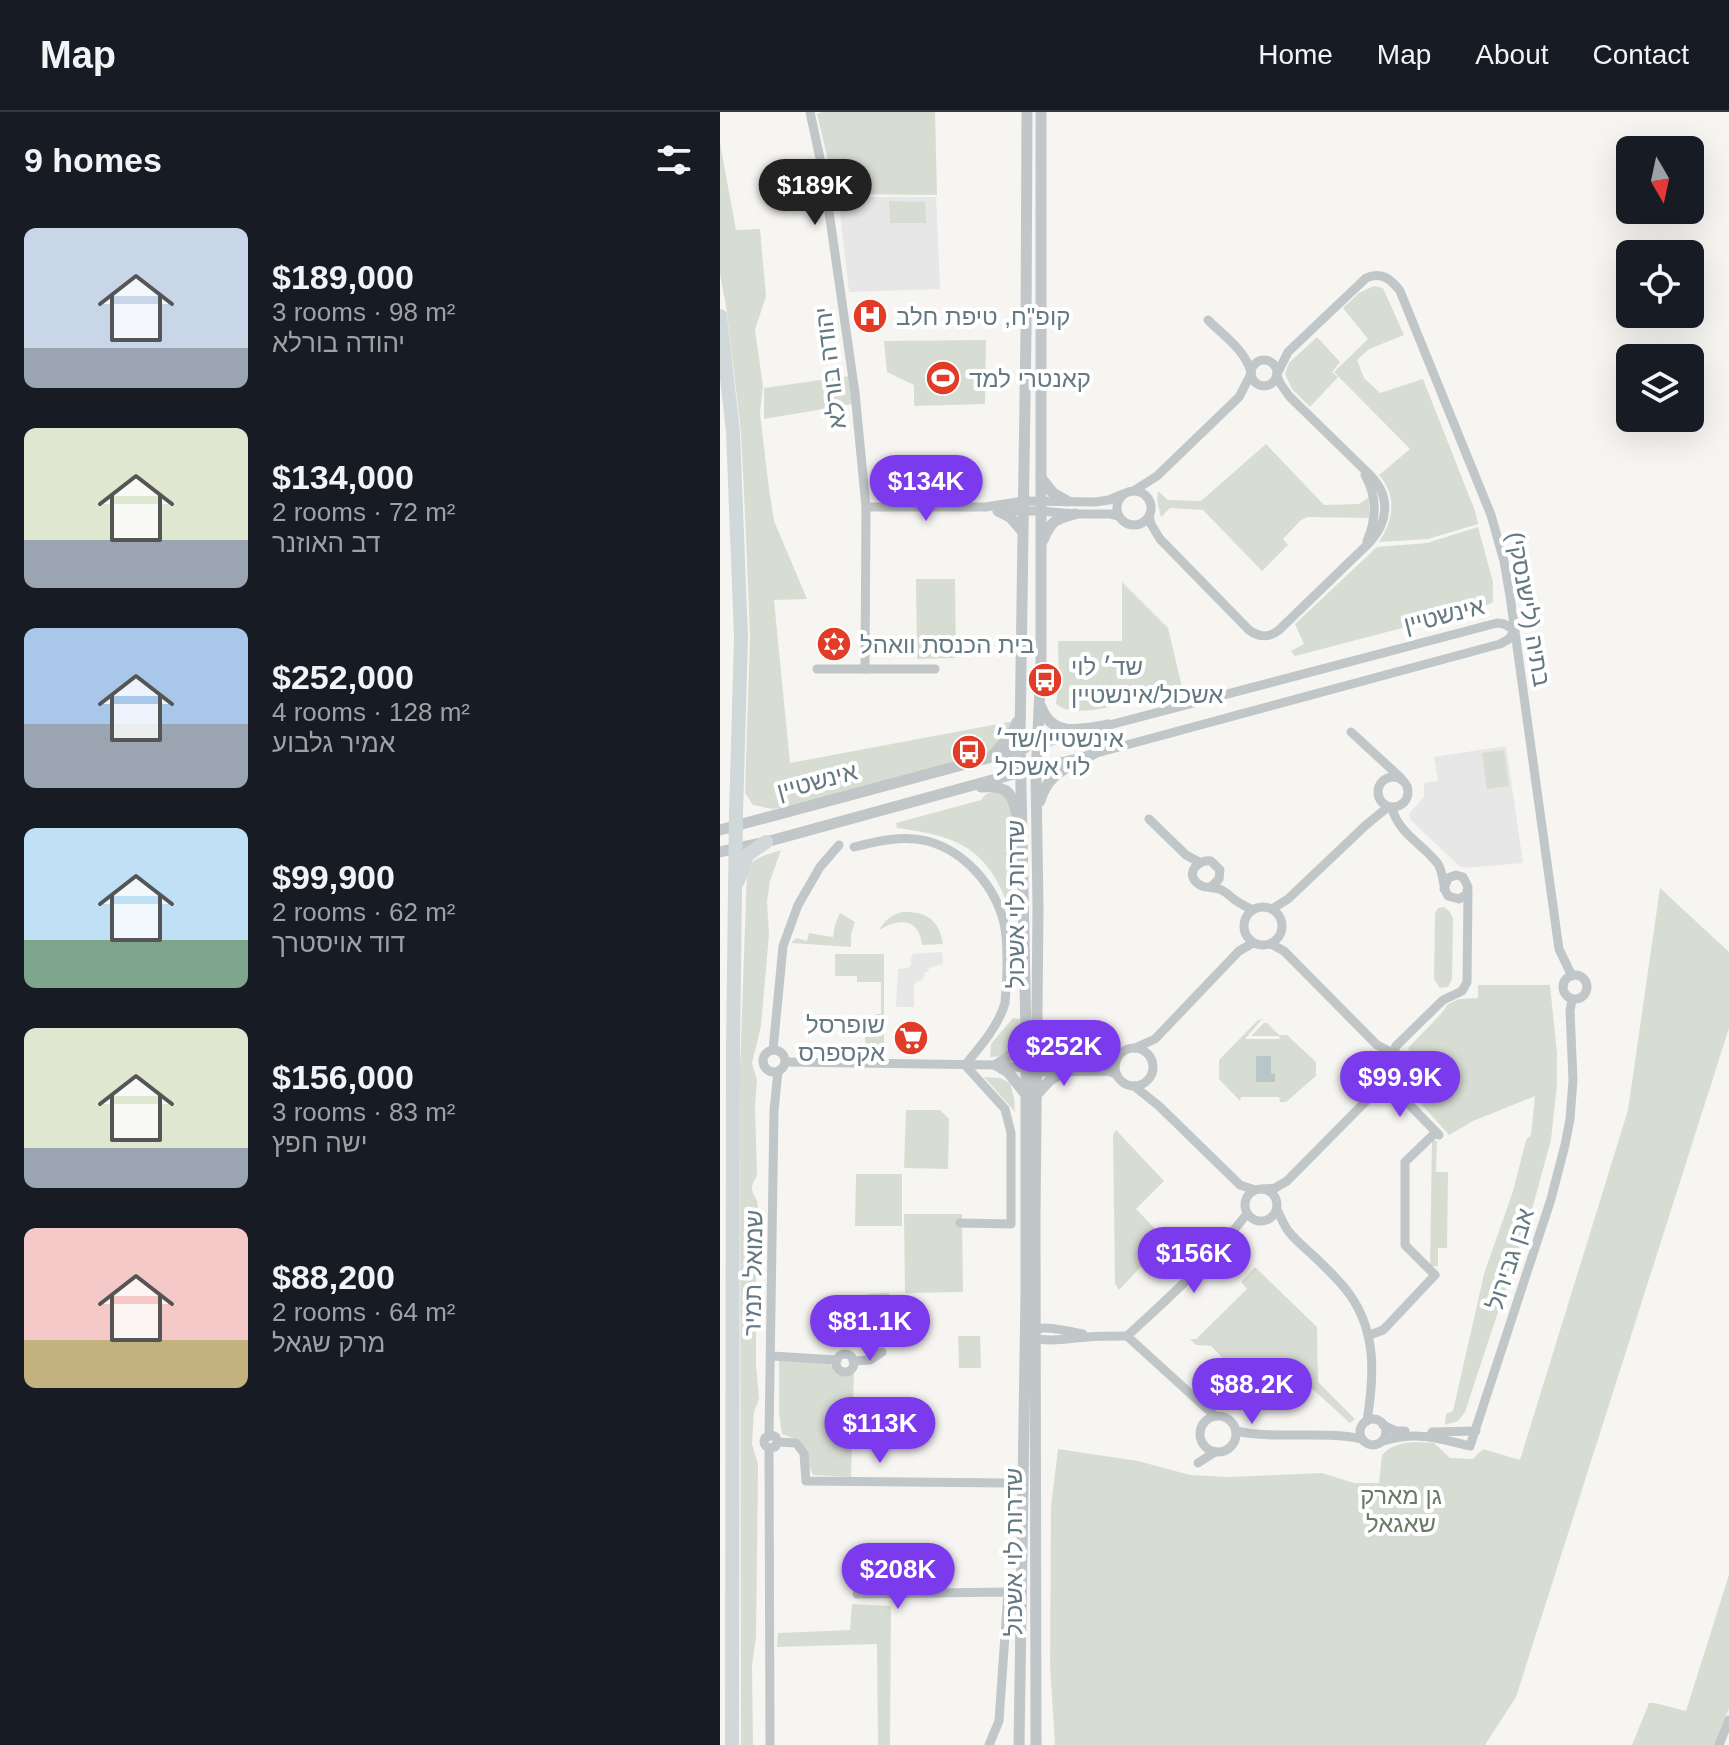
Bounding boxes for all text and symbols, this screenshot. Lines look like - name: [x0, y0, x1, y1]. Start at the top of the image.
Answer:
- text: Map: [40, 34, 116, 76]
- text: Home: [1258, 39, 1333, 70]
- text: Map: [1377, 39, 1431, 70]
- text: About: [1475, 39, 1549, 70]
- text: Contact: [1593, 39, 1689, 70]
- north arrow: [1616, 136, 1704, 224]
- map controls: [1616, 136, 1704, 432]
- icon: filters: [652, 138, 696, 182]
- text: 9 homes: [24, 141, 162, 179]
- pin: $189K: [759, 159, 871, 227]
- text: $189K: [777, 170, 853, 200]
- button: locate: [1616, 240, 1704, 328]
- text: $189,000: [272, 258, 414, 296]
- icon: home: [88, 260, 184, 356]
- text: 3 rooms · 98 m²: [272, 297, 456, 327]
- hospital icon: קופ"ח, טיפת חלב: [851, 297, 889, 335]
- place label: קופ"ח, טיפת חלב: [896, 303, 1070, 330]
- street label: יהודה בורלא: [809, 305, 851, 431]
- text: יהודה בורלא: [272, 328, 405, 358]
- button: layers: [1616, 344, 1704, 432]
- sports icon: קאנטרי למד: [924, 359, 962, 397]
- place label: קאנטרי למד: [969, 365, 1091, 392]
- pin: $134K: [870, 455, 982, 523]
- text: $134,000: [272, 458, 414, 496]
- icon: home: [88, 460, 184, 556]
- text: $134K: [888, 466, 964, 496]
- text: 2 rooms · 72 m²: [272, 497, 456, 527]
- text: דב האוזנר: [272, 528, 380, 558]
- street label: בתיה (לישנסקי): [1502, 530, 1556, 688]
- street label: אינשטיין: [1401, 592, 1487, 638]
- synagogue icon: בית הכנסת וואהל: [815, 625, 853, 663]
- place label: בית הכנסת וואהל: [860, 631, 1035, 658]
- place label: שד׳ לוי אשכול/אינשטיין: [1071, 653, 1223, 708]
- text: $252,000: [272, 658, 414, 696]
- icon: home: [88, 660, 184, 756]
- bus stop icon: שד׳ לוי אשכול/אינשטיין: [1026, 661, 1064, 699]
- text: 4 rooms · 128 m²: [272, 697, 470, 727]
- place label: אינשטיין/שד׳ לוי אשכול: [995, 725, 1124, 780]
- text: אמיר גלבוע: [272, 728, 395, 758]
- bus stop icon: אינשטיין/שד׳ לוי אשכול: [950, 733, 988, 771]
- street label: אינשטיין: [774, 757, 860, 805]
- street label: שדרות לוי אשכול: [1002, 820, 1029, 988]
- text: $99,900: [272, 858, 395, 896]
- icon: home: [88, 860, 184, 956]
- text: 2 rooms · 62 m²: [272, 897, 456, 927]
- text: דוד אויסטרך: [272, 928, 405, 958]
- place label: שופרסל אקספרס: [798, 1011, 885, 1066]
- supermarket icon: שופרסל אקספרס: [892, 1019, 930, 1057]
- pin: $252K: [1008, 1020, 1120, 1088]
- text: $252K: [1026, 1031, 1102, 1061]
- pin: $99.9K: [1335, 1051, 1465, 1119]
- text: $156,000: [272, 1058, 414, 1096]
- icon: home: [88, 1060, 184, 1156]
- text: $99.9K: [1358, 1062, 1442, 1092]
- text: 3 rooms · 83 m²: [272, 1097, 456, 1127]
- text: ישה חפץ: [272, 1128, 368, 1158]
- street label: אבן גבירול: [1481, 1205, 1539, 1313]
- street label: שמואל תמיר: [738, 1210, 768, 1336]
- pin: $156K: [1138, 1227, 1250, 1295]
- text: $156K: [1156, 1238, 1232, 1268]
- text: $88,200: [272, 1258, 395, 1296]
- icon: home: [88, 1260, 184, 1356]
- pin: $81.1K: [805, 1295, 935, 1363]
- text: 2 rooms · 64 m²: [272, 1297, 456, 1327]
- text: $81.1K: [828, 1306, 912, 1336]
- text: מרק שגאל: [272, 1328, 385, 1358]
- pin: $88.2K: [1187, 1358, 1317, 1426]
- text: $88.2K: [1210, 1369, 1294, 1399]
- pin: $113K: [824, 1397, 936, 1465]
- text: $113K: [842, 1408, 918, 1438]
- street label: שדרות לוי אשכול: [1000, 1468, 1027, 1636]
- park label: גן מארק שאגאל: [1360, 1482, 1442, 1537]
- pin: $208K: [842, 1543, 954, 1611]
- text: $208K: [860, 1554, 936, 1584]

